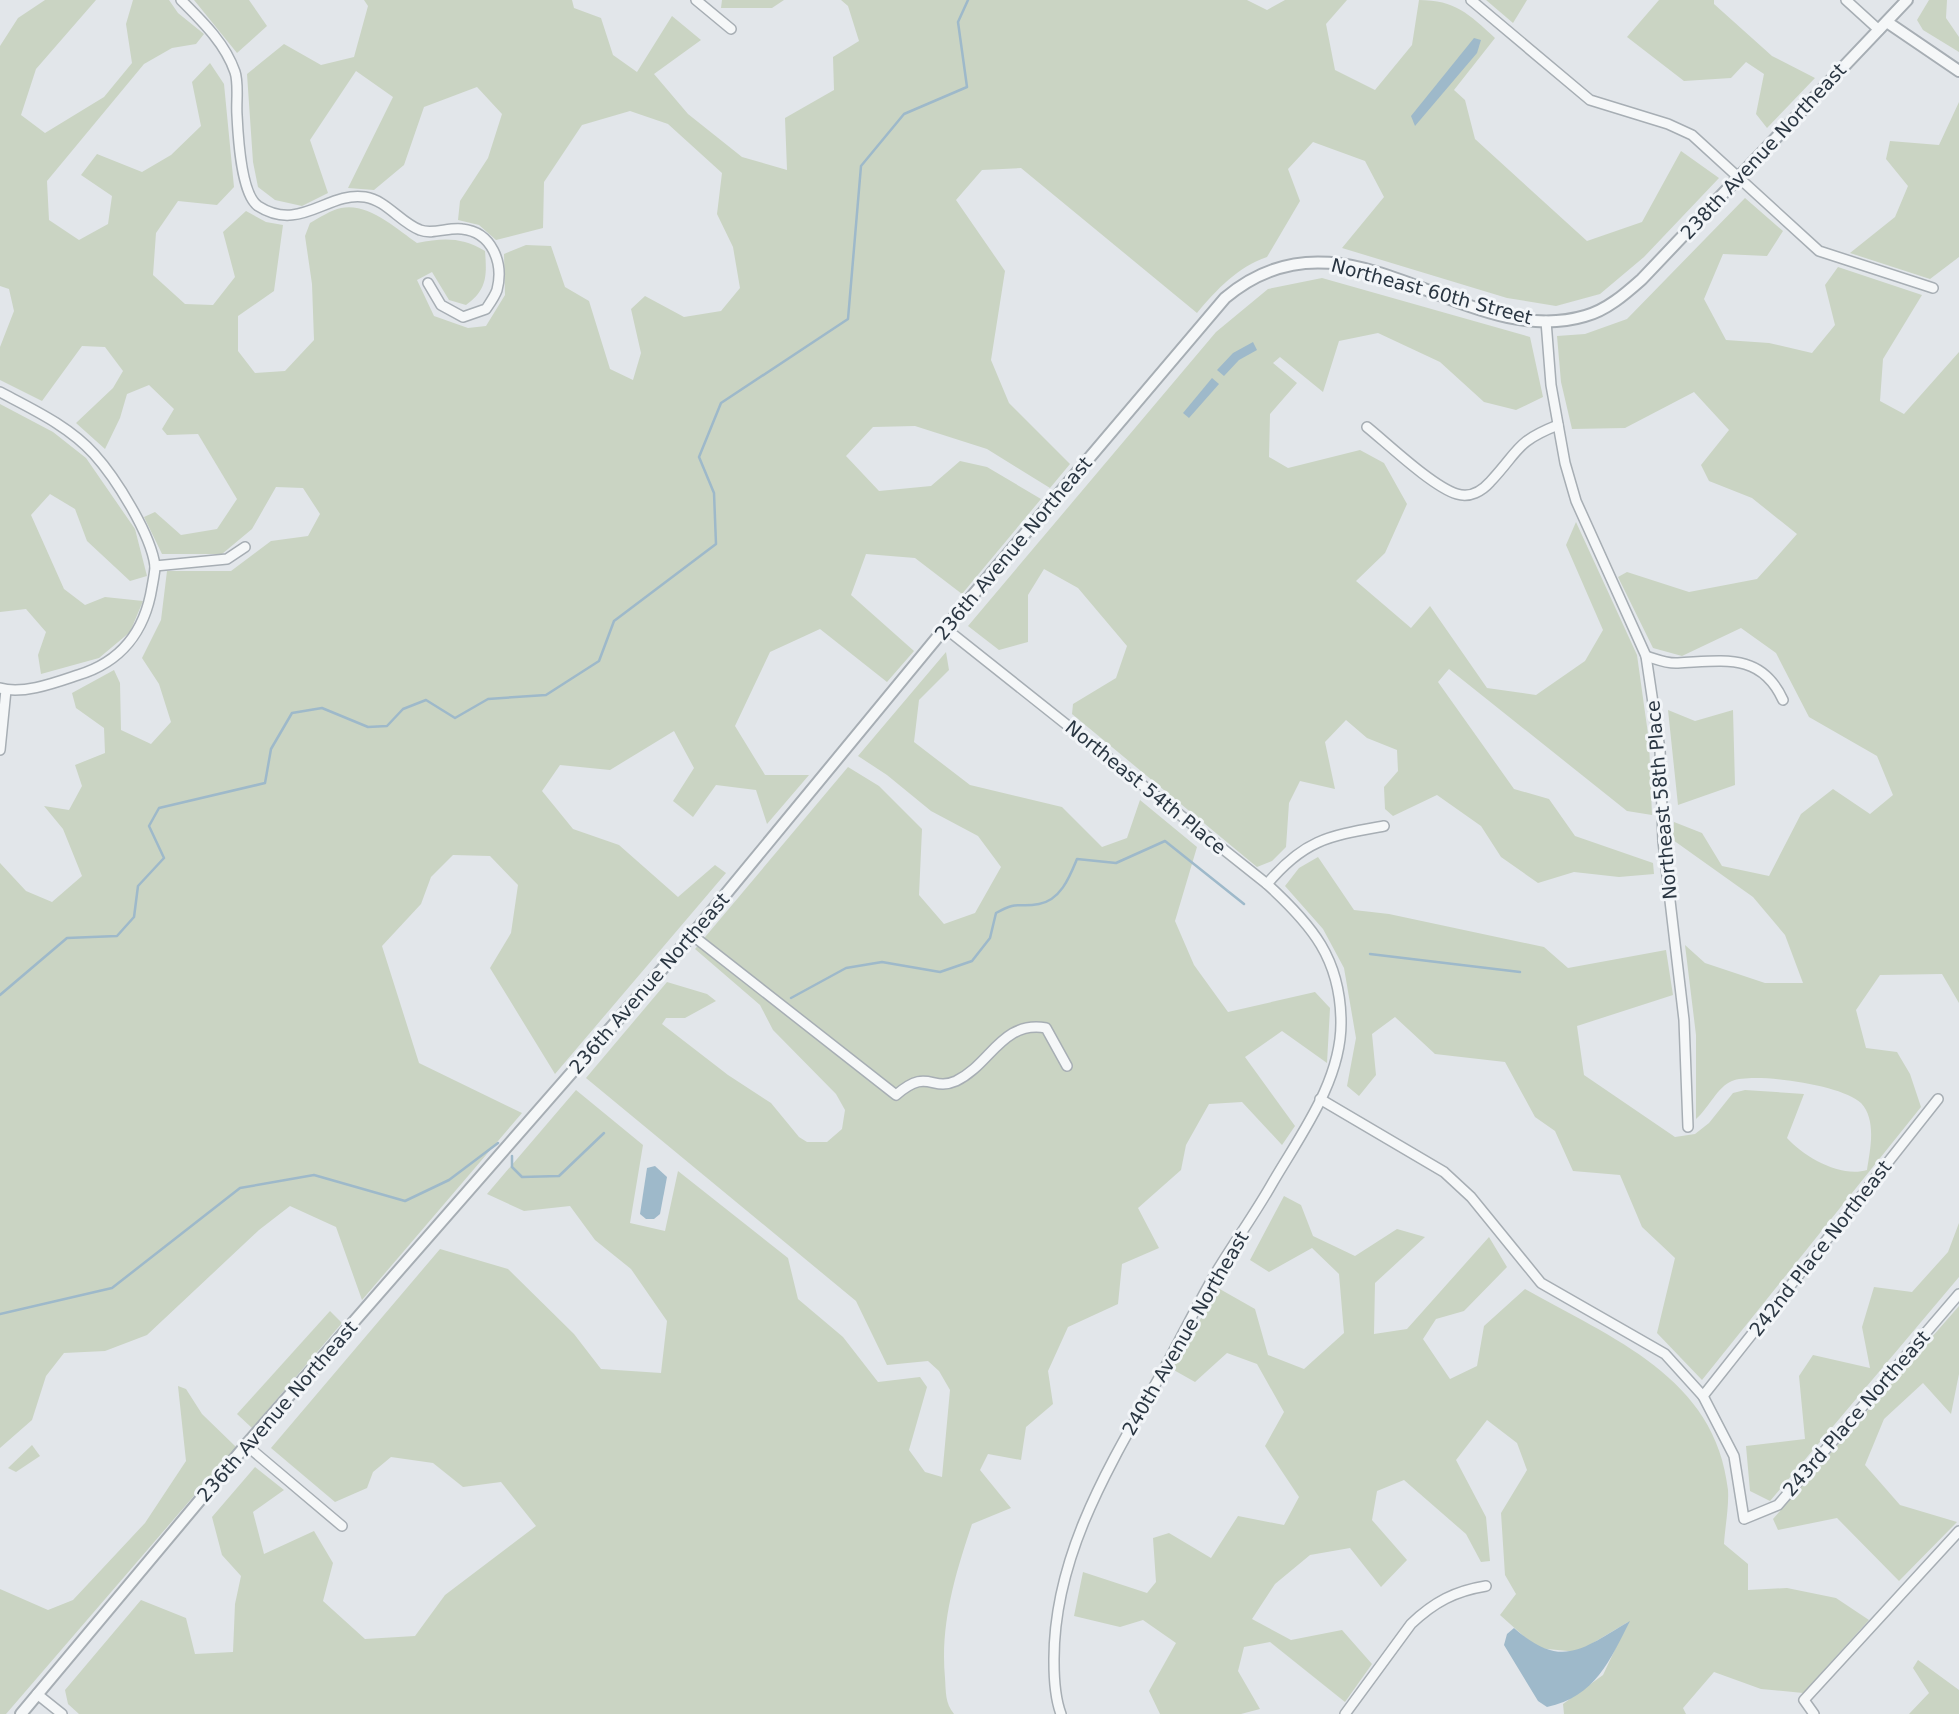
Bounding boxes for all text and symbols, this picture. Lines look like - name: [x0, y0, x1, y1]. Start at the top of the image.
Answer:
- street label: 238th Avenue Northeast: [1676, 59, 1850, 243]
- street label: Northeast 60th Street: [1329, 254, 1535, 328]
- street label: 236th Avenue Northeast: [930, 452, 1096, 644]
- street label: Northeast 58th Place: [1641, 699, 1681, 901]
- street label: Northeast 54th Place: [1061, 715, 1231, 859]
- street label: 236th Avenue Northeast: [565, 888, 733, 1078]
- street label: 242nd Place Northeast: [1745, 1156, 1895, 1340]
- street label: 240th Avenue Northeast: [1117, 1227, 1253, 1439]
- street label: 236th Avenue Northeast: [193, 1316, 361, 1506]
- street label: 243rd Place Northeast: [1778, 1326, 1934, 1500]

